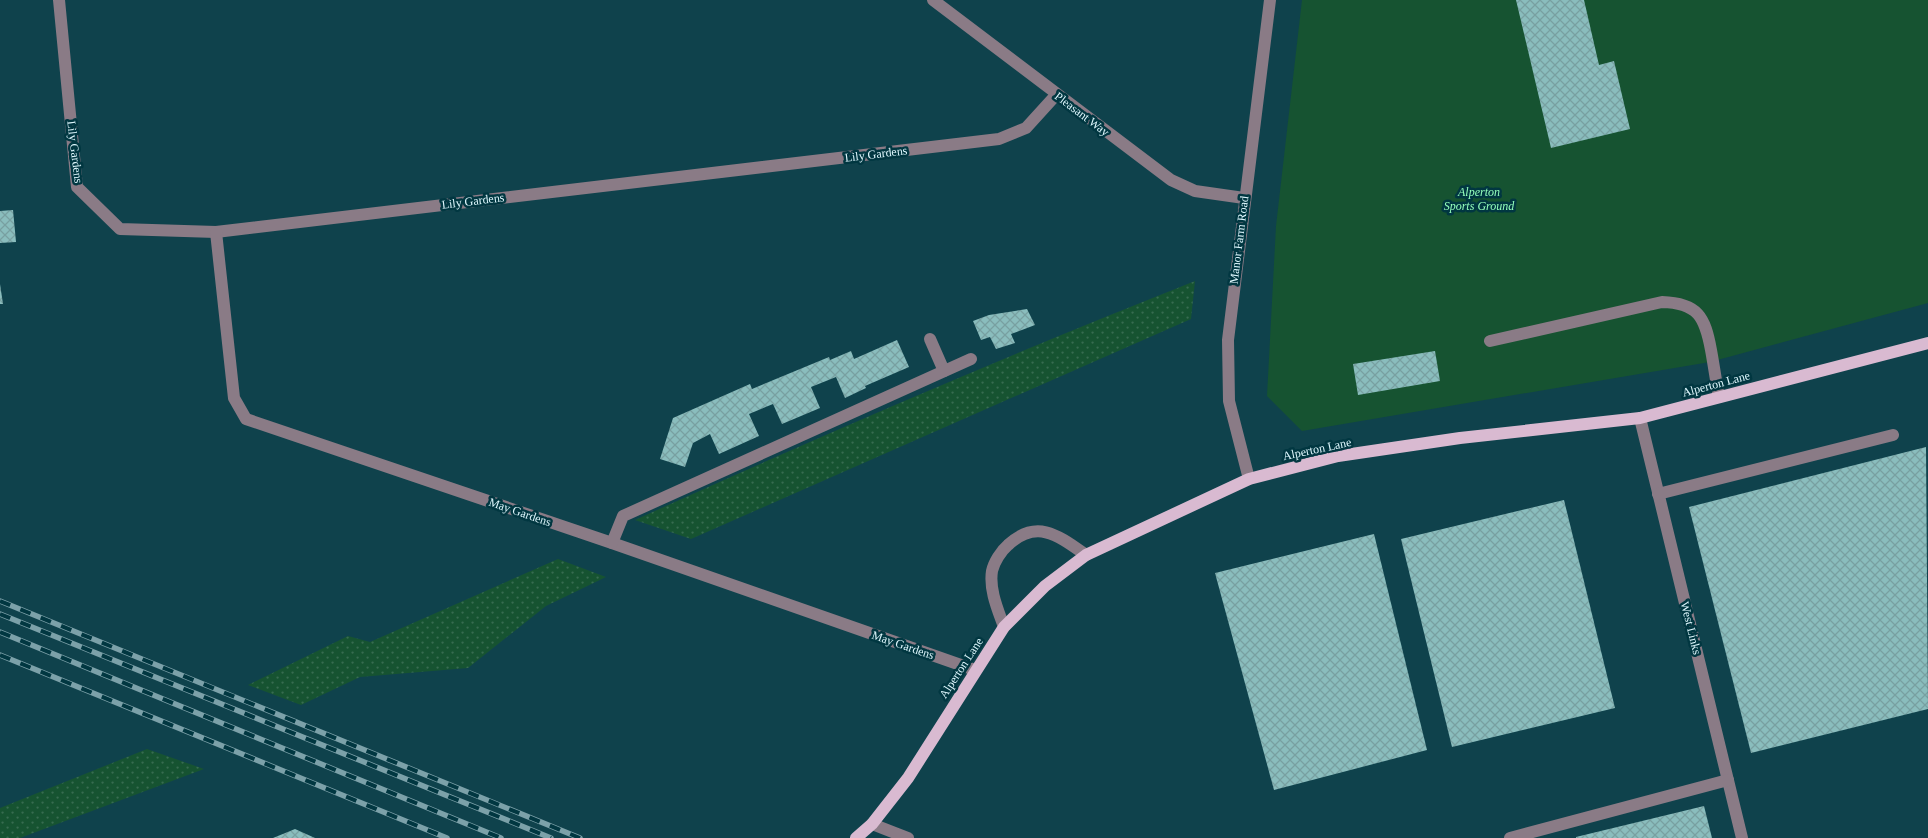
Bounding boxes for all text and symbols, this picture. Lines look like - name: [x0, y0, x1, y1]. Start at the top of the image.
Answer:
- street label: Pleasant Way: [1052, 89, 1112, 139]
- street label: Lily Gardens: [64, 120, 86, 184]
- street label: Lily Gardens: [844, 143, 908, 165]
- park label: Alperton Sports Ground: [1444, 185, 1515, 213]
- street label: Lily Gardens: [441, 190, 505, 212]
- street label: Manor Farm Road: [1227, 195, 1251, 285]
- street label: Alperton Lane: [1681, 368, 1751, 400]
- street label: Alperton Lane: [1281, 435, 1353, 463]
- street label: May Gardens: [487, 495, 553, 529]
- street label: West Links: [1678, 600, 1704, 656]
- street label: May Gardens: [870, 628, 936, 662]
- street label: Alperton Lane: [936, 635, 986, 701]

